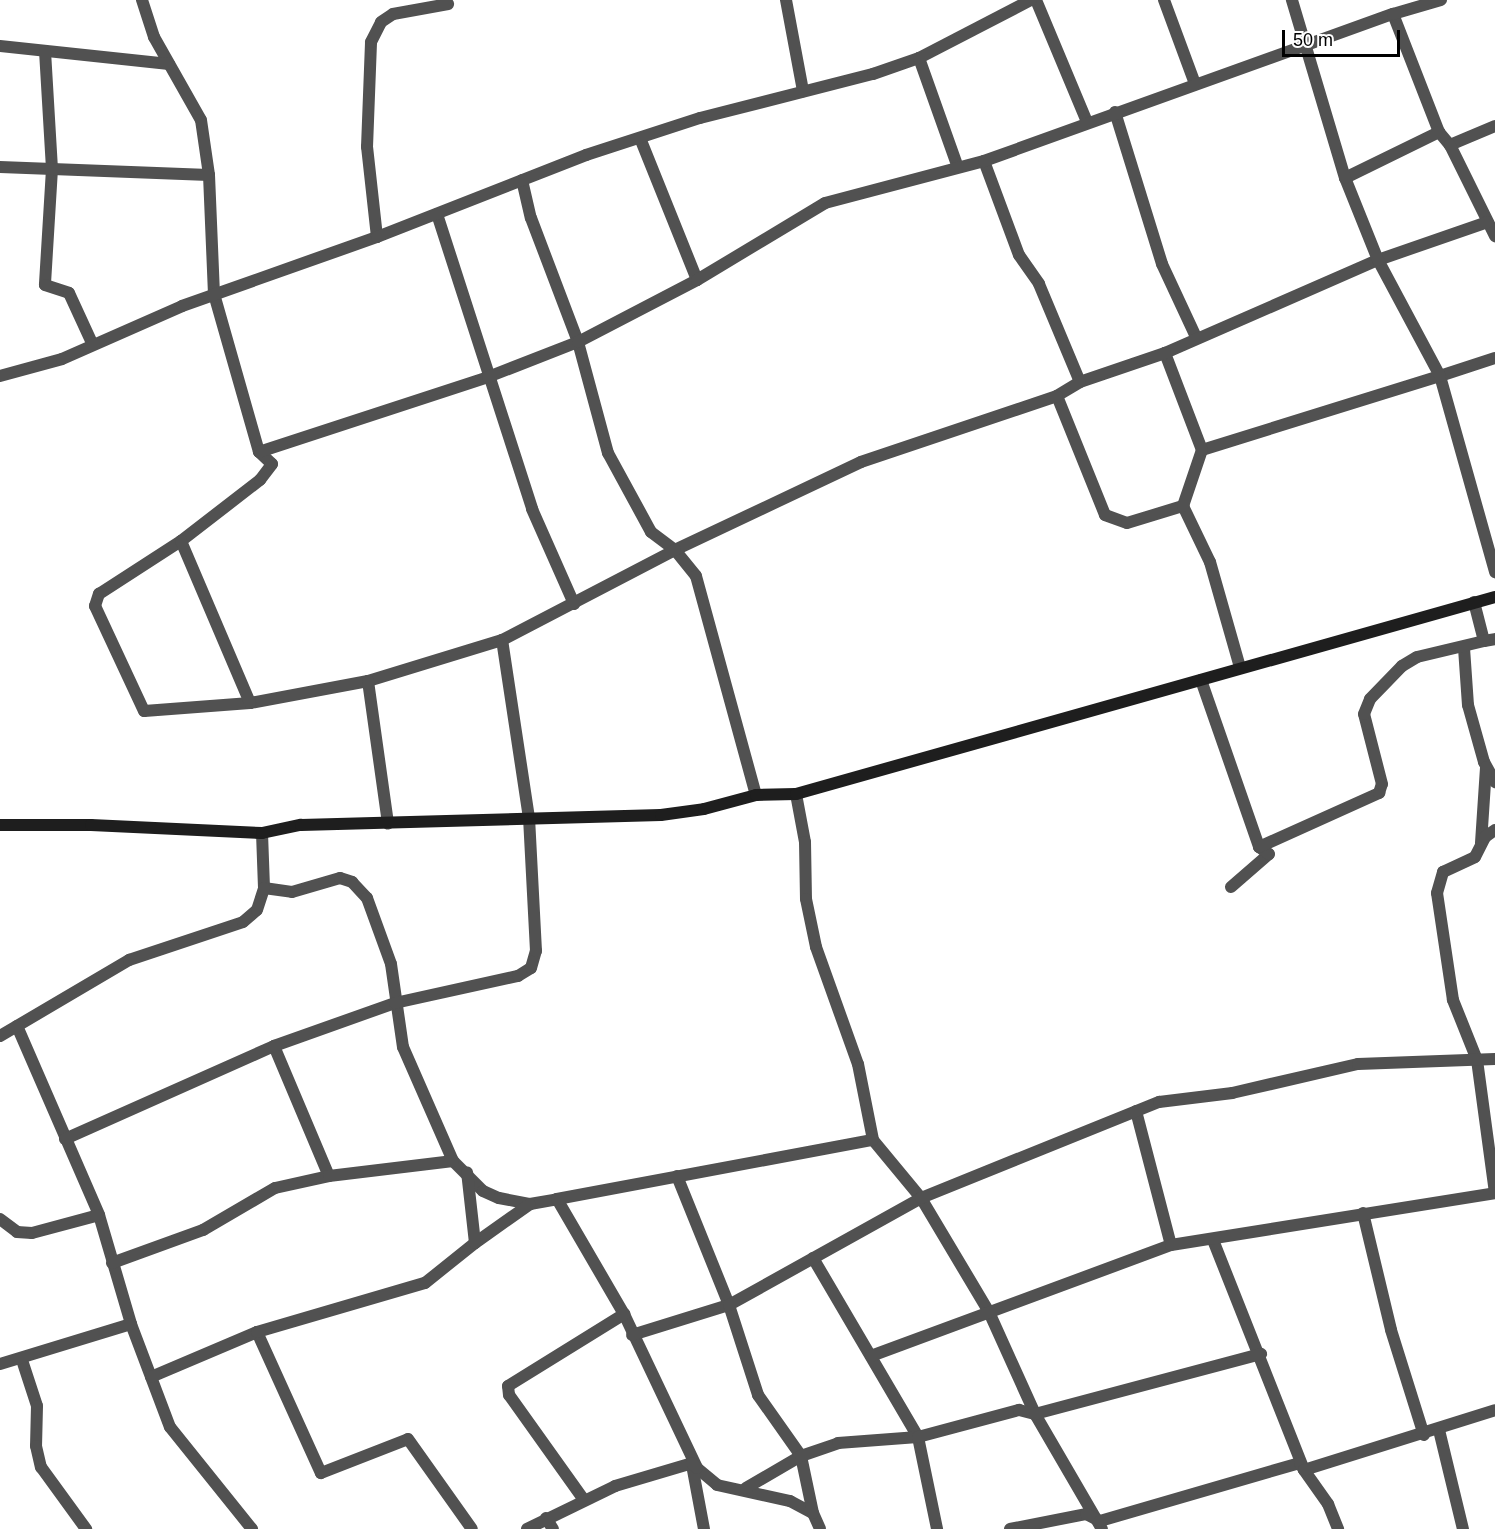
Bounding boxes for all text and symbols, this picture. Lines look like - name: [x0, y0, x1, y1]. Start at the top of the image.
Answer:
- scale bar: [1285, 18, 1404, 56]
- text: 50 m: [1293, 30, 1333, 50]

